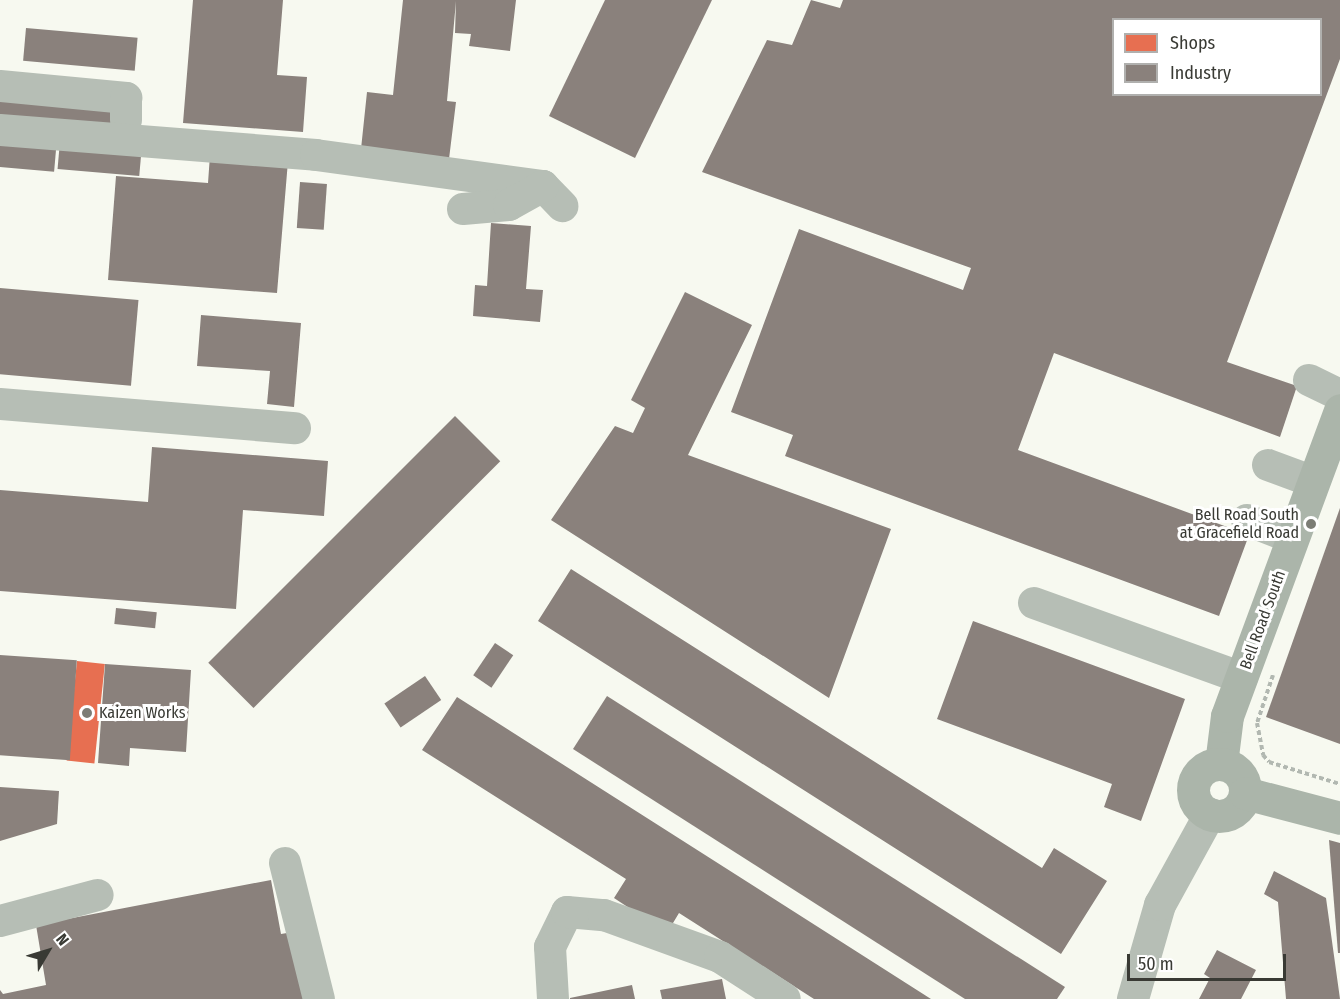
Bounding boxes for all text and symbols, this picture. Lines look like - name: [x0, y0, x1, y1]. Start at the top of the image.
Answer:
- legend: [1112, 18, 1322, 96]
- text: Shops: [1170, 32, 1215, 54]
- text: Industry: [1170, 62, 1231, 84]
- place label: Bell Road South at Gracefield Road: [1180, 505, 1299, 543]
- marker: Bell Road South at Gracefield Road: [1304, 517, 1318, 531]
- street label: Bell Road South: [1236, 568, 1290, 672]
- place label: Kaizen Works: [99, 703, 186, 723]
- marker: Kaizen Works: [80, 706, 94, 720]
- north arrow: [18, 921, 78, 981]
- text: N: [52, 930, 73, 949]
- scale bar: [1130, 942, 1289, 980]
- text: 50 m: [1138, 953, 1174, 975]

